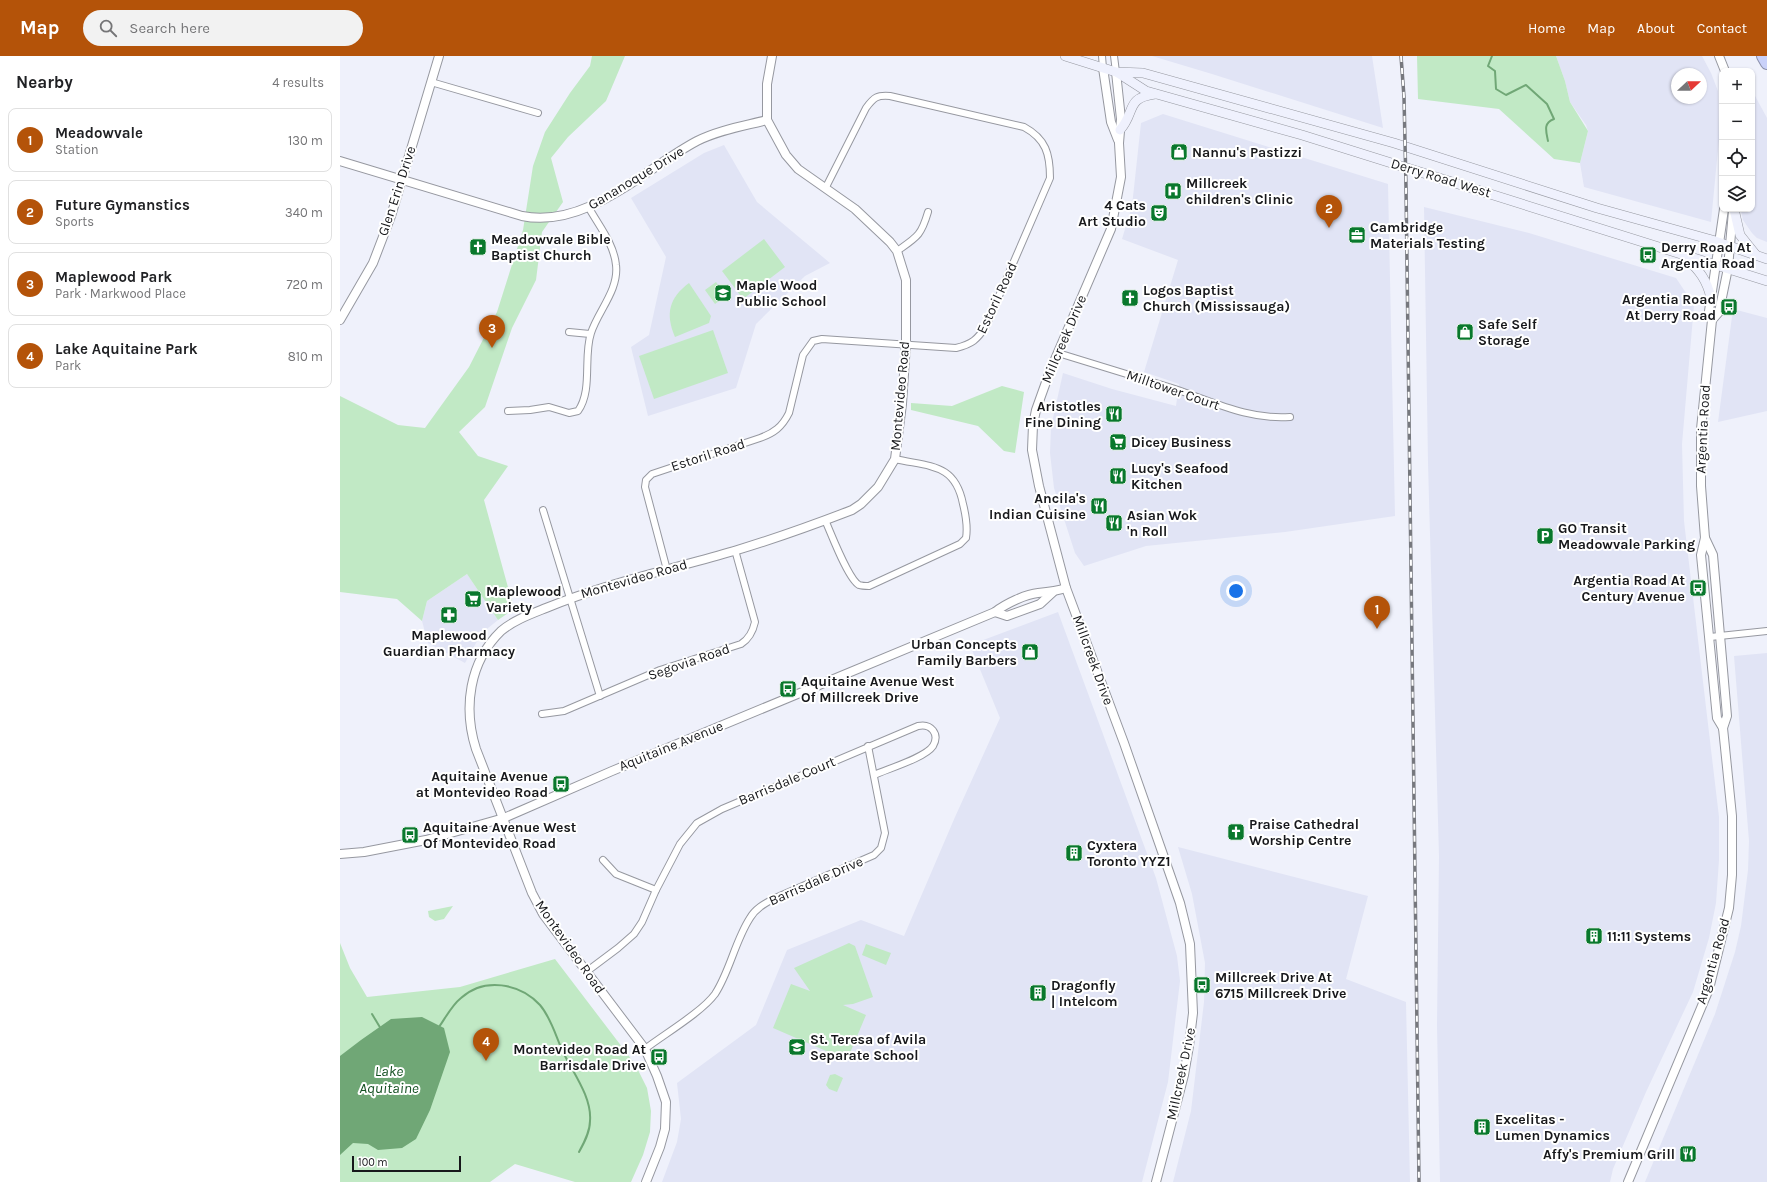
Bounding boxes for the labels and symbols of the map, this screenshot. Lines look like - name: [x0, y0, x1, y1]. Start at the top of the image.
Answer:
- north arrow: [1671, 68, 1707, 104]
- shop icon: Nannu's Pastizzi: [1169, 142, 1189, 162]
- street label: Gananoque Drive: [585, 143, 687, 213]
- street label: Glen Erin Drive: [374, 144, 420, 238]
- place label: Nannu's Pastizzi: [1192, 144, 1302, 161]
- street label: Derry Road West: [1389, 155, 1493, 201]
- place label: Millcreek children's Clinic: [1186, 175, 1293, 208]
- hospital icon: Millcreek children's Clinic: [1163, 181, 1183, 201]
- pin: 2: [1316, 195, 1342, 228]
- place label: 4 Cats Art Studio: [1078, 197, 1146, 230]
- theatre icon: 4 Cats Art Studio: [1149, 203, 1169, 223]
- place label: Cambridge Materials Testing: [1370, 219, 1485, 252]
- office icon: Cambridge Materials Testing: [1347, 225, 1367, 245]
- place label: Meadowvale Bible Baptist Church: [491, 231, 611, 264]
- church icon: Meadowvale Bible Baptist Church: [468, 237, 488, 257]
- place label: Derry Road At Argentia Road: [1661, 239, 1755, 272]
- bus stop icon: Derry Road At Argentia Road: [1638, 245, 1658, 265]
- street label: Estoril Road: [973, 260, 1021, 336]
- place label: Maple Wood Public School: [736, 277, 826, 310]
- place label: Logos Baptist Church (Mississauga): [1143, 282, 1290, 315]
- school or university icon: Maple Wood Public School: [713, 283, 733, 303]
- church icon: Logos Baptist Church (Mississauga): [1120, 288, 1140, 308]
- place label: Argentia Road At Derry Road: [1622, 291, 1716, 324]
- street label: Millcreek Drive: [1038, 292, 1090, 386]
- bus stop icon: Argentia Road At Derry Road: [1719, 297, 1739, 317]
- pin: 3: [479, 315, 505, 348]
- place label: Safe Self Storage: [1478, 316, 1538, 349]
- shop icon: Safe Self Storage: [1455, 322, 1475, 342]
- street label: Montevideo Road: [887, 340, 913, 452]
- street label: Milltower Court: [1124, 366, 1222, 414]
- street label: Argentia Road: [1692, 384, 1714, 474]
- place label: Aristotles Fine Dining: [1025, 398, 1101, 431]
- restaurant icon: Aristotles Fine Dining: [1104, 404, 1124, 424]
- supermarket icon: Dicey Business: [1108, 432, 1128, 452]
- place label: Dicey Business: [1131, 434, 1231, 451]
- street label: Estoril Road: [669, 435, 747, 475]
- place label: Lucy's Seafood Kitchen: [1131, 460, 1229, 493]
- restaurant icon: Lucy's Seafood Kitchen: [1108, 466, 1128, 486]
- place label: Ancila's Indian Cuisine: [989, 490, 1086, 523]
- restaurant icon: Ancila's Indian Cuisine: [1089, 496, 1109, 516]
- place label: Asian Wok 'n Roll: [1127, 507, 1198, 540]
- restaurant icon: Asian Wok 'n Roll: [1104, 513, 1124, 533]
- place label: GO Transit Meadowvale Parking: [1558, 520, 1695, 553]
- parking icon: GO Transit Meadowvale Parking: [1535, 526, 1555, 546]
- street label: Montevideo Road: [579, 556, 689, 602]
- place label: Argentia Road At Century Avenue: [1573, 572, 1685, 605]
- bus stop icon: Argentia Road At Century Avenue: [1688, 578, 1708, 598]
- your location: [1226, 581, 1246, 601]
- place label: Maplewood Variety: [486, 583, 562, 616]
- supermarket icon: Maplewood Variety: [463, 589, 483, 609]
- pin: 1: [1364, 596, 1390, 629]
- pharmacy icon: Maplewood Guardian Pharmacy: [439, 605, 459, 625]
- street label: Millcreek Drive: [1069, 613, 1117, 707]
- place label: Maplewood Guardian Pharmacy: [383, 627, 515, 660]
- place label: Urban Concepts Family Barbers: [911, 636, 1017, 669]
- street label: Segovia Road: [646, 640, 732, 684]
- shop icon: Urban Concepts Family Barbers: [1020, 642, 1040, 662]
- place label: Aquitaine Avenue West Of Millcreek Drive: [801, 673, 955, 706]
- bus stop icon: Aquitaine Avenue West Of Millcreek Drive: [778, 679, 798, 699]
- street label: Aquitaine Avenue: [616, 717, 726, 775]
- street label: Barrisdale Court: [736, 753, 838, 809]
- place label: Aquitaine Avenue at Montevideo Road: [416, 768, 548, 801]
- bus stop icon: Aquitaine Avenue at Montevideo Road: [551, 774, 571, 794]
- place label: Praise Cathedral Worship Centre: [1249, 816, 1359, 849]
- place label: Aquitaine Avenue West Of Montevideo Road: [423, 819, 577, 852]
- church icon: Praise Cathedral Worship Centre: [1226, 822, 1246, 842]
- bus stop icon: Aquitaine Avenue West Of Montevideo Road: [400, 825, 420, 845]
- place label: Cyxtera Toronto YYZ1: [1087, 837, 1170, 870]
- building icon: Cyxtera Toronto YYZ1: [1064, 843, 1084, 863]
- street label: Barrisdale Drive: [766, 853, 866, 909]
- street label: Montevideo Road: [531, 897, 609, 997]
- street label: Argentia Road: [1693, 916, 1733, 1006]
- building icon: 11:11 Systems: [1584, 926, 1604, 946]
- place label: 11:11 Systems: [1607, 928, 1691, 945]
- place label: Millcreek Drive At 6715 Millcreek Drive: [1215, 969, 1346, 1002]
- bus stop icon: Millcreek Drive At 6715 Millcreek Drive: [1192, 975, 1212, 995]
- place label: Dragonfly | Intelcom: [1051, 977, 1118, 1010]
- building icon: Dragonfly | Intelcom: [1028, 983, 1048, 1003]
- street label: Millcreek Drive: [1163, 1026, 1199, 1122]
- pin: 4: [473, 1028, 499, 1061]
- place label: St. Teresa of Avila Separate School: [810, 1031, 926, 1064]
- school or university icon: St. Teresa of Avila Separate School: [787, 1037, 807, 1057]
- place label: Montevideo Road At Barrisdale Drive: [513, 1041, 646, 1074]
- bus stop icon: Montevideo Road At Barrisdale Drive: [649, 1047, 669, 1067]
- water label: Lake Aquitaine: [359, 1062, 419, 1097]
- place label: Excelitas - Lumen Dynamics: [1495, 1111, 1610, 1144]
- building icon: Excelitas - Lumen Dynamics: [1472, 1117, 1492, 1137]
- restaurant icon: Affy's Premium Grill: [1678, 1144, 1698, 1164]
- place label: Affy's Premium Grill: [1543, 1146, 1675, 1163]
- scale bar: [352, 1154, 461, 1173]

